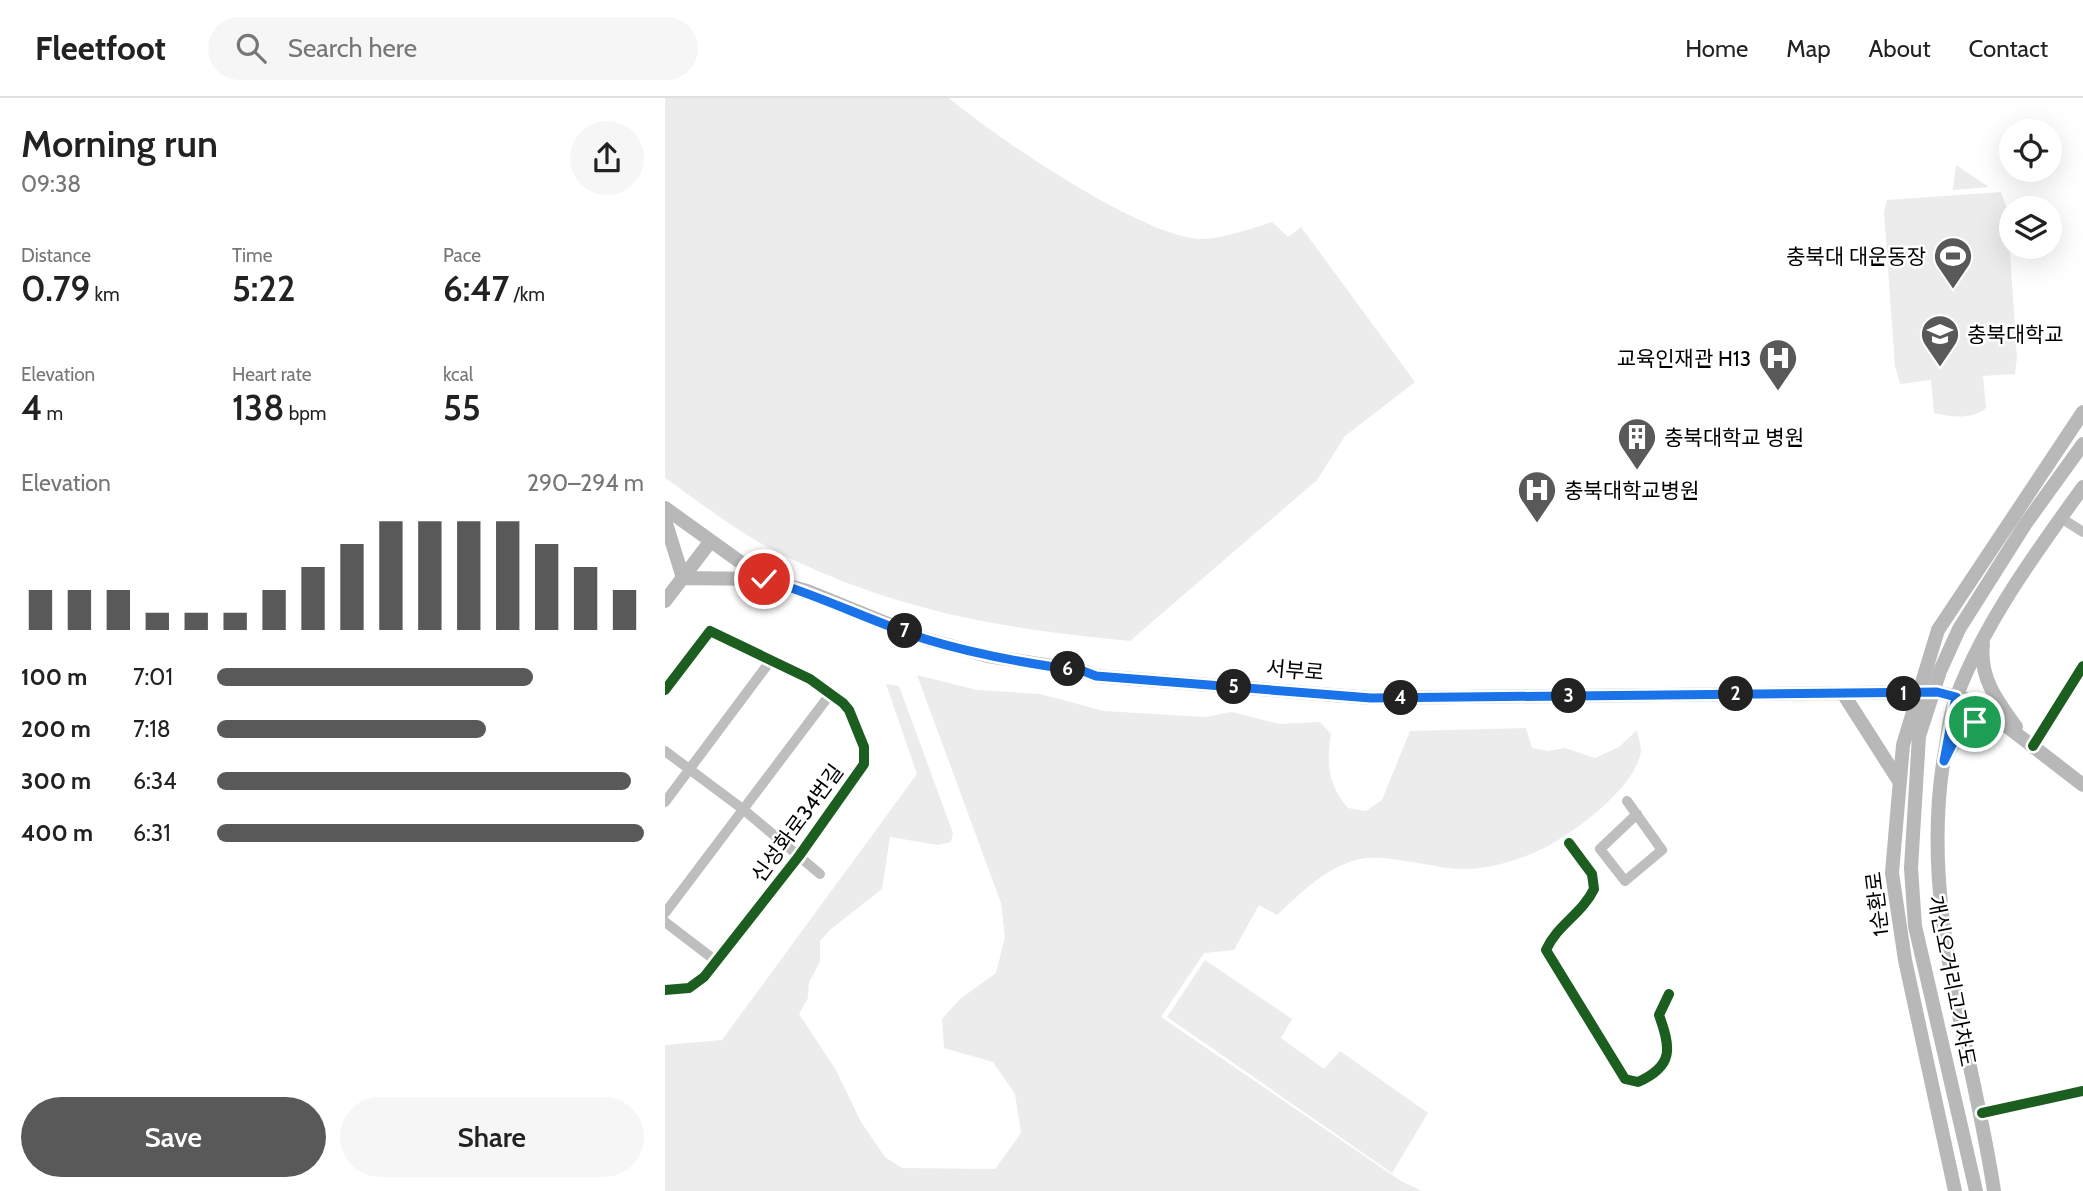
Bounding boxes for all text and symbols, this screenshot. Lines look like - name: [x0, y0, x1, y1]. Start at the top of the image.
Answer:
- search box: [208, 17, 698, 80]
- text: Fleetfoot: [35, 28, 166, 68]
- icon: search: [232, 29, 270, 67]
- text: Search here: [288, 32, 417, 64]
- text: Home: [1685, 34, 1748, 63]
- text: Map: [1786, 34, 1831, 63]
- text: About: [1869, 34, 1931, 63]
- text: Contact: [1969, 34, 2048, 63]
- map controls: [1999, 119, 2062, 259]
- button: locate: [1999, 119, 2062, 182]
- text: Morning run: [21, 120, 218, 167]
- button: share: [570, 121, 644, 195]
- text: 09:38: [21, 170, 81, 198]
- button: layers: [1999, 196, 2062, 259]
- sports icon: 충북대 대운동장: [1932, 235, 1974, 290]
- text: Distance: [21, 244, 91, 267]
- text: Time: [232, 244, 272, 267]
- text: Pace: [443, 244, 481, 267]
- place label: 충북대 대운동장: [1786, 244, 1926, 269]
- text: 0.79: [21, 267, 90, 310]
- text: 5:22: [232, 267, 295, 310]
- text: 6:47: [443, 267, 509, 310]
- text: km: [90, 283, 120, 306]
- text: /km: [509, 283, 545, 306]
- school or university icon: 충북대학교: [1919, 313, 1961, 368]
- place label: 충북대학교: [1967, 322, 2064, 347]
- hospital icon: 교육인재관 H13: [1757, 337, 1799, 392]
- place label: 교육인재관 H13: [1617, 346, 1751, 371]
- text: Elevation: [21, 363, 95, 386]
- text: Heart rate: [232, 363, 312, 386]
- text: kcal: [443, 363, 473, 386]
- text: 4: [21, 386, 42, 429]
- text: 138: [232, 386, 284, 429]
- text: 55: [443, 386, 481, 429]
- text: m: [42, 402, 63, 425]
- text: bpm: [284, 402, 327, 425]
- building icon: 충북대학교 병원: [1616, 416, 1658, 471]
- place label: 충북대학교 병원: [1664, 425, 1804, 450]
- text: Elevation: [21, 469, 111, 497]
- text: 290–294 m: [527, 469, 644, 497]
- hospital icon: 충북대학교병원: [1516, 469, 1558, 524]
- place label: 충북대학교병원: [1564, 478, 1699, 503]
- pin: [734, 549, 794, 609]
- icon: check: [745, 560, 783, 598]
- pin: 7: [887, 614, 923, 648]
- text: 7: [900, 619, 909, 642]
- pin: 6: [1051, 652, 1085, 686]
- street label: 서부로: [1265, 655, 1325, 685]
- text: 6: [1062, 657, 1073, 680]
- text: 100 m: [21, 663, 87, 691]
- text: 7:01: [133, 663, 173, 691]
- pin: 5: [1217, 670, 1251, 704]
- text: 5: [1228, 675, 1239, 698]
- pin: 2: [1719, 676, 1753, 712]
- pin: 1: [1887, 676, 1921, 712]
- pin: 3: [1551, 678, 1587, 714]
- pin: 4: [1383, 680, 1419, 716]
- text: 2: [1730, 682, 1741, 705]
- text: 1: [1900, 682, 1907, 705]
- text: 3: [1563, 684, 1574, 707]
- text: 4: [1395, 686, 1406, 709]
- pin: [1945, 692, 2005, 752]
- icon: arrive: [1956, 703, 1994, 741]
- text: 200 m: [21, 715, 91, 743]
- text: 7:18: [133, 715, 171, 743]
- street label: 신성화로34번길: [746, 759, 848, 887]
- text: 300 m: [21, 767, 91, 795]
- text: 6:34: [133, 767, 177, 795]
- text: 400 m: [21, 819, 93, 847]
- text: 6:31: [133, 819, 171, 847]
- street label: 1순환로: [1861, 870, 1893, 938]
- street label: 개신오거리고가차도: [1923, 893, 1981, 1069]
- button: Save: [21, 1097, 326, 1177]
- button: Share: [340, 1097, 644, 1177]

